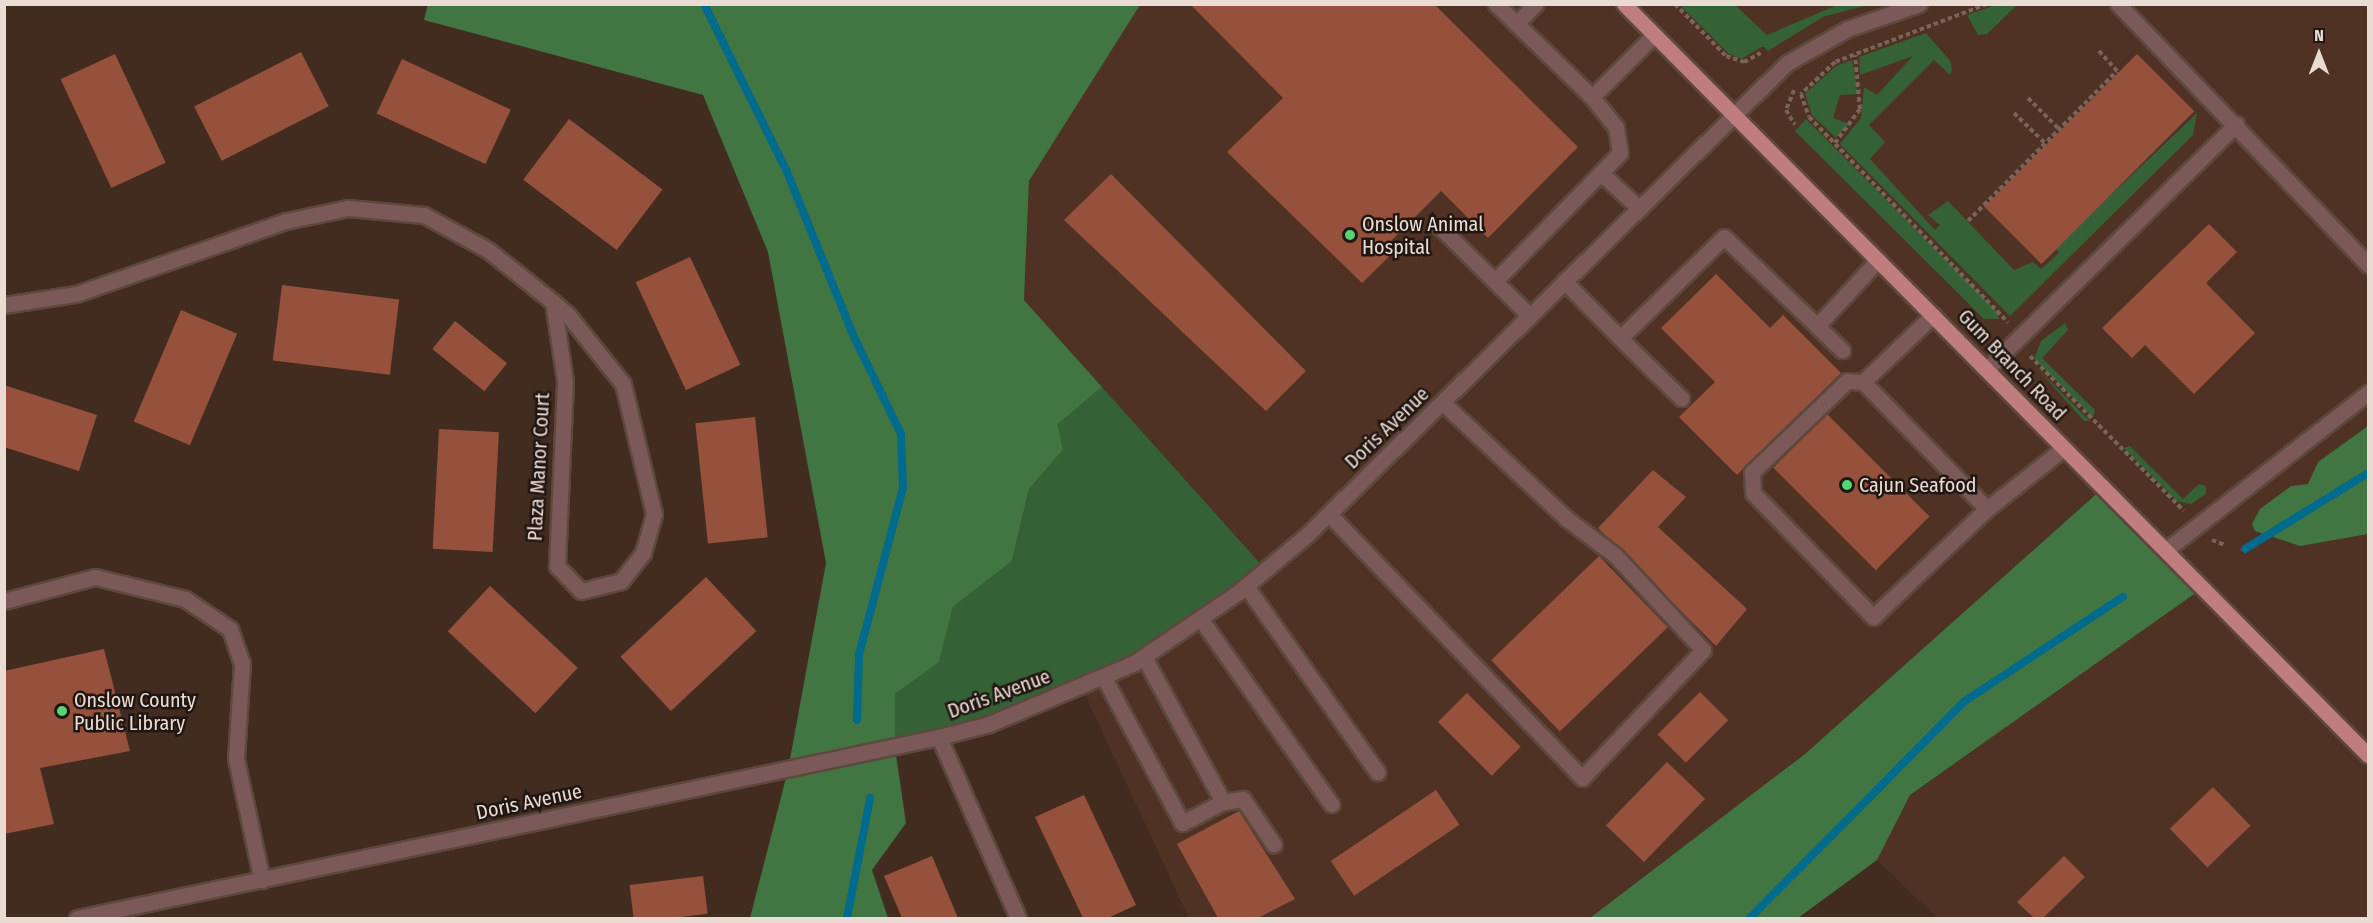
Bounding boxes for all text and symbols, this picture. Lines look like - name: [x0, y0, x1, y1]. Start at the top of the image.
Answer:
- north arrow: [2289, 24, 2349, 84]
- text: N: [2314, 26, 2324, 45]
- place label: Onslow Animal Hospital: [1362, 212, 1483, 259]
- marker: Onslow Animal Hospital: [1343, 228, 1357, 242]
- street label: Gum Branch Road: [1953, 305, 2071, 425]
- street label: Doris Avenue: [1340, 382, 1434, 474]
- street label: Plaza Manor Court: [523, 392, 555, 542]
- place label: Cajun Seafood: [1859, 473, 1976, 497]
- marker: Cajun Seafood: [1840, 478, 1854, 492]
- street label: Doris Avenue: [944, 664, 1054, 724]
- place label: Onslow County Public Library: [74, 688, 196, 735]
- marker: Onslow County Public Library: [55, 704, 69, 718]
- street label: Doris Avenue: [474, 779, 584, 825]

